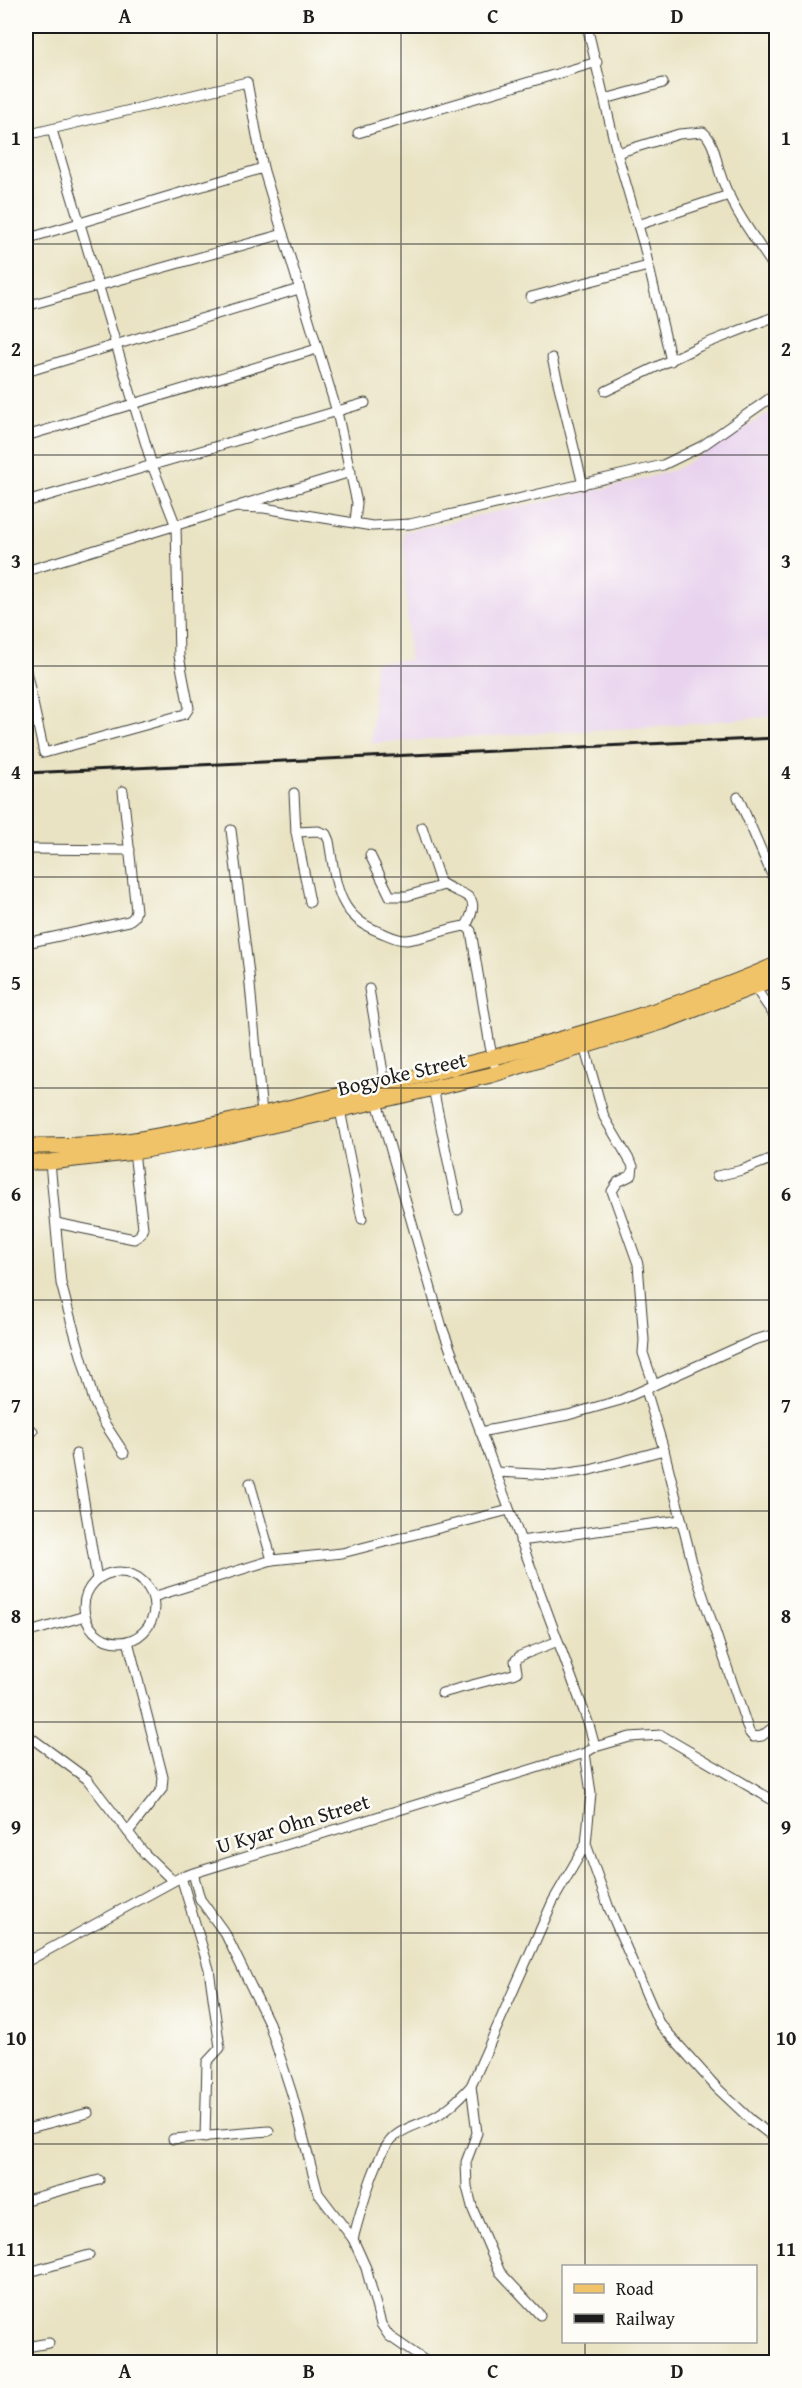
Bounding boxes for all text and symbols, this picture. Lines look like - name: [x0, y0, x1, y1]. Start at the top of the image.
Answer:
- text: A: [119, 1, 132, 30]
- text: B: [303, 1, 315, 30]
- text: C: [487, 1, 499, 30]
- text: D: [670, 1, 684, 30]
- text: 1: [11, 123, 21, 152]
- text: 1: [781, 123, 791, 152]
- text: 2: [11, 334, 21, 363]
- text: 2: [781, 334, 791, 363]
- text: 3: [11, 546, 21, 575]
- text: 3: [781, 546, 791, 575]
- text: 4: [11, 757, 21, 786]
- text: 4: [781, 757, 791, 786]
- text: 5: [11, 968, 21, 997]
- text: 5: [781, 968, 791, 997]
- street label: Bogyoke Street: [334, 1043, 470, 1103]
- text: 6: [11, 1179, 21, 1208]
- text: 6: [781, 1179, 791, 1208]
- text: 7: [11, 1390, 21, 1419]
- text: 7: [781, 1390, 791, 1419]
- text: 8: [11, 1601, 21, 1630]
- text: 8: [781, 1601, 791, 1630]
- street label: U Kyar Ohn Street: [213, 1785, 374, 1861]
- text: 9: [11, 1812, 21, 1841]
- text: 9: [781, 1812, 791, 1841]
- text: 10: [6, 2023, 26, 2052]
- text: 10: [776, 2023, 796, 2052]
- text: 11: [6, 2234, 26, 2263]
- text: 11: [776, 2234, 796, 2263]
- legend: [562, 2265, 757, 2343]
- text: Road: [616, 2275, 654, 2302]
- text: Railway: [616, 2305, 675, 2332]
- text: A: [119, 2356, 132, 2385]
- text: B: [303, 2356, 315, 2385]
- text: C: [487, 2356, 499, 2385]
- text: D: [670, 2356, 684, 2385]

